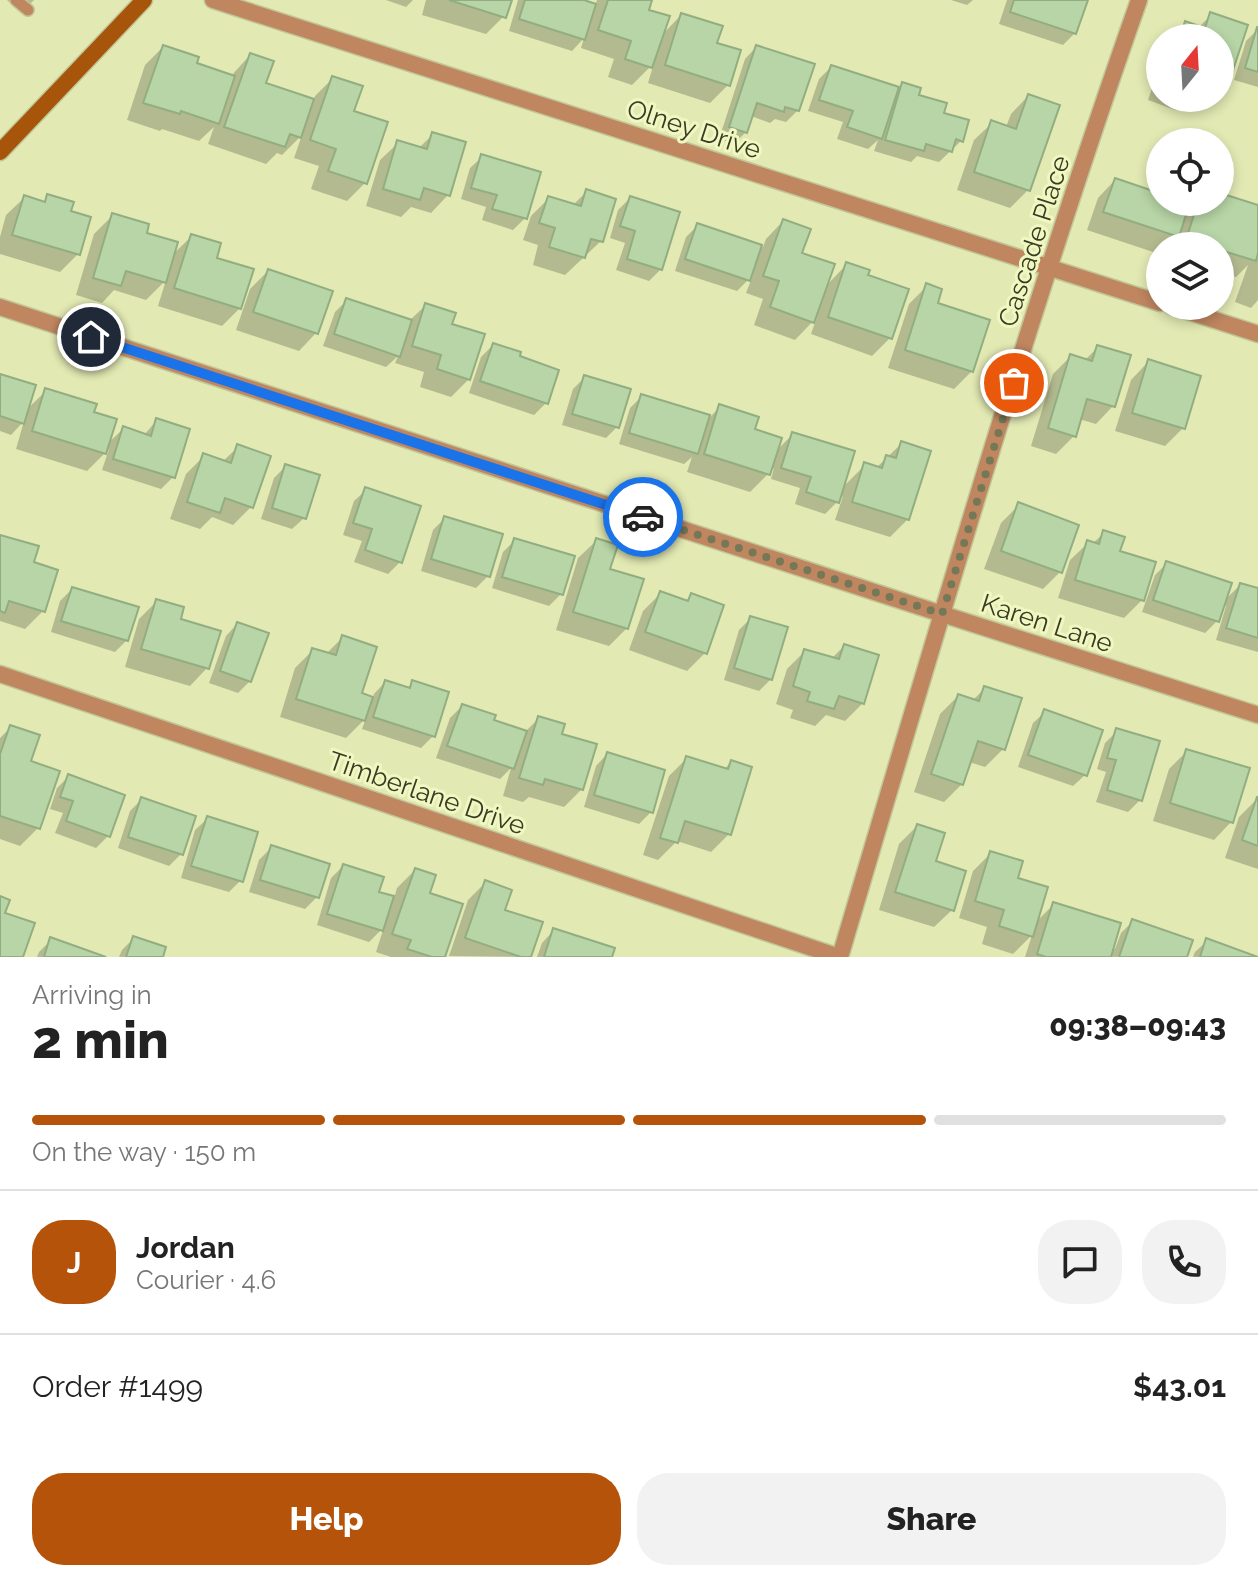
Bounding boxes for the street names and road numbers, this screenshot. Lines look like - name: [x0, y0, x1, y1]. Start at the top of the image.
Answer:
- street label: Olney Drive: [623, 93, 765, 165]
- street label: Cascade Place: [992, 152, 1076, 330]
- street label: Karen Lane: [977, 588, 1117, 658]
- street label: Timberlane Drive: [325, 745, 529, 841]

